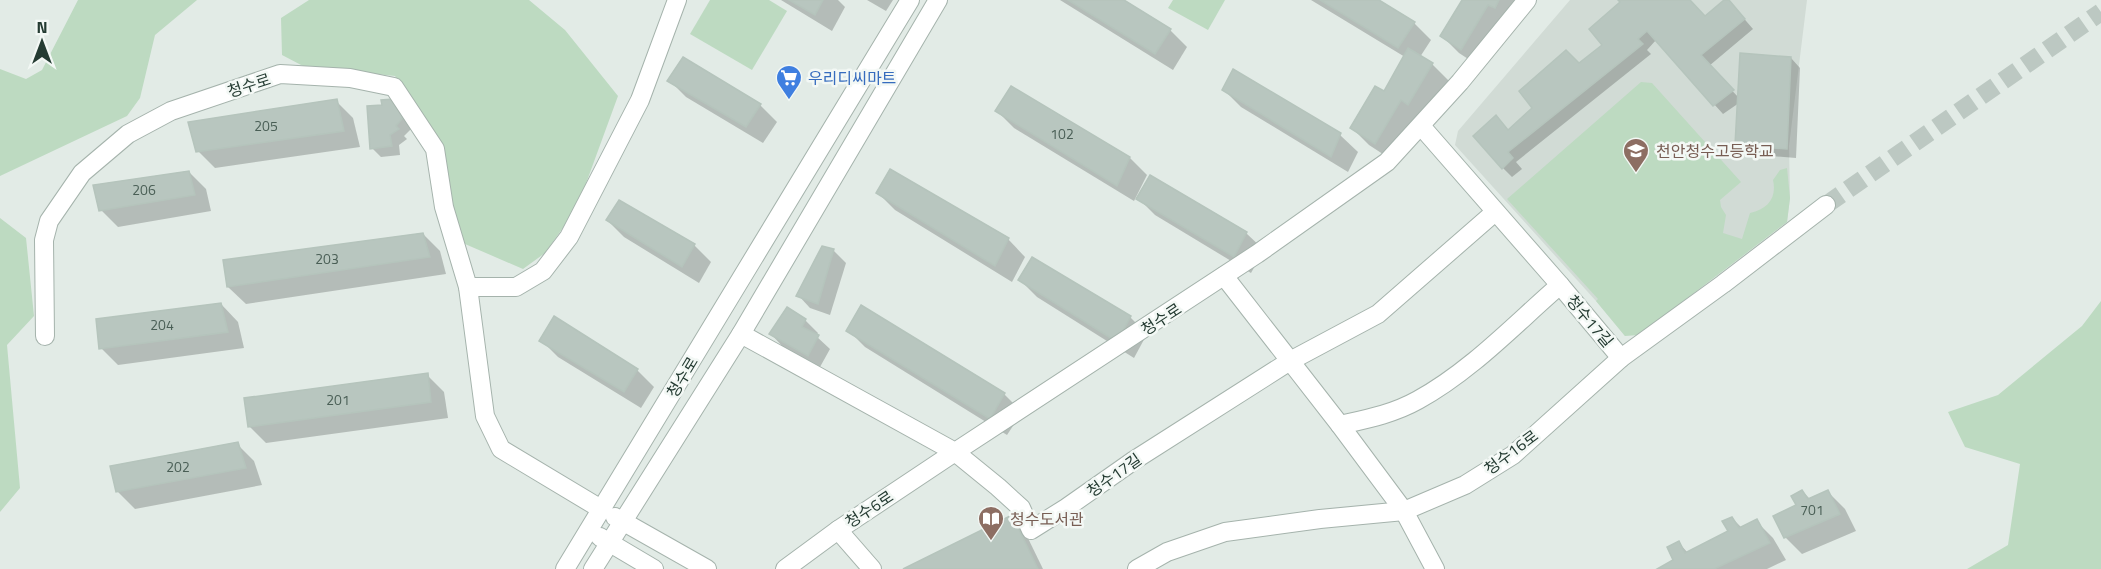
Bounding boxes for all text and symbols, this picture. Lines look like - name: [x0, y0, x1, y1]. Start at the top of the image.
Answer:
- north arrow: [12, 12, 72, 72]
- text: N: [36, 15, 48, 39]
- supermarket icon: 우리디씨마트: [774, 63, 804, 101]
- place label: 우리디씨마트: [808, 66, 896, 90]
- street label: 청수로: [224, 67, 274, 103]
- house number: 205: [254, 115, 278, 136]
- house number: 102: [1050, 123, 1074, 144]
- school or university icon: 천안청수고등학교: [1621, 136, 1651, 174]
- place label: 천안청수고등학교: [1656, 139, 1774, 163]
- house number: 206: [132, 179, 156, 200]
- house number: 203: [315, 248, 339, 269]
- street label: 청수17길: [1561, 290, 1619, 352]
- street label: 청수로: [1136, 297, 1186, 341]
- house number: 204: [150, 314, 174, 335]
- street label: 청수로: [660, 352, 704, 402]
- house number: 201: [326, 389, 350, 410]
- street label: 청수16로: [1479, 424, 1543, 480]
- street label: 청수17길: [1082, 447, 1146, 503]
- house number: 202: [166, 456, 190, 477]
- street label: 청수6로: [840, 484, 898, 534]
- house number: 701: [1800, 499, 1824, 520]
- library icon: 청수도서관: [976, 504, 1006, 542]
- place label: 청수도서관: [1010, 507, 1084, 531]

